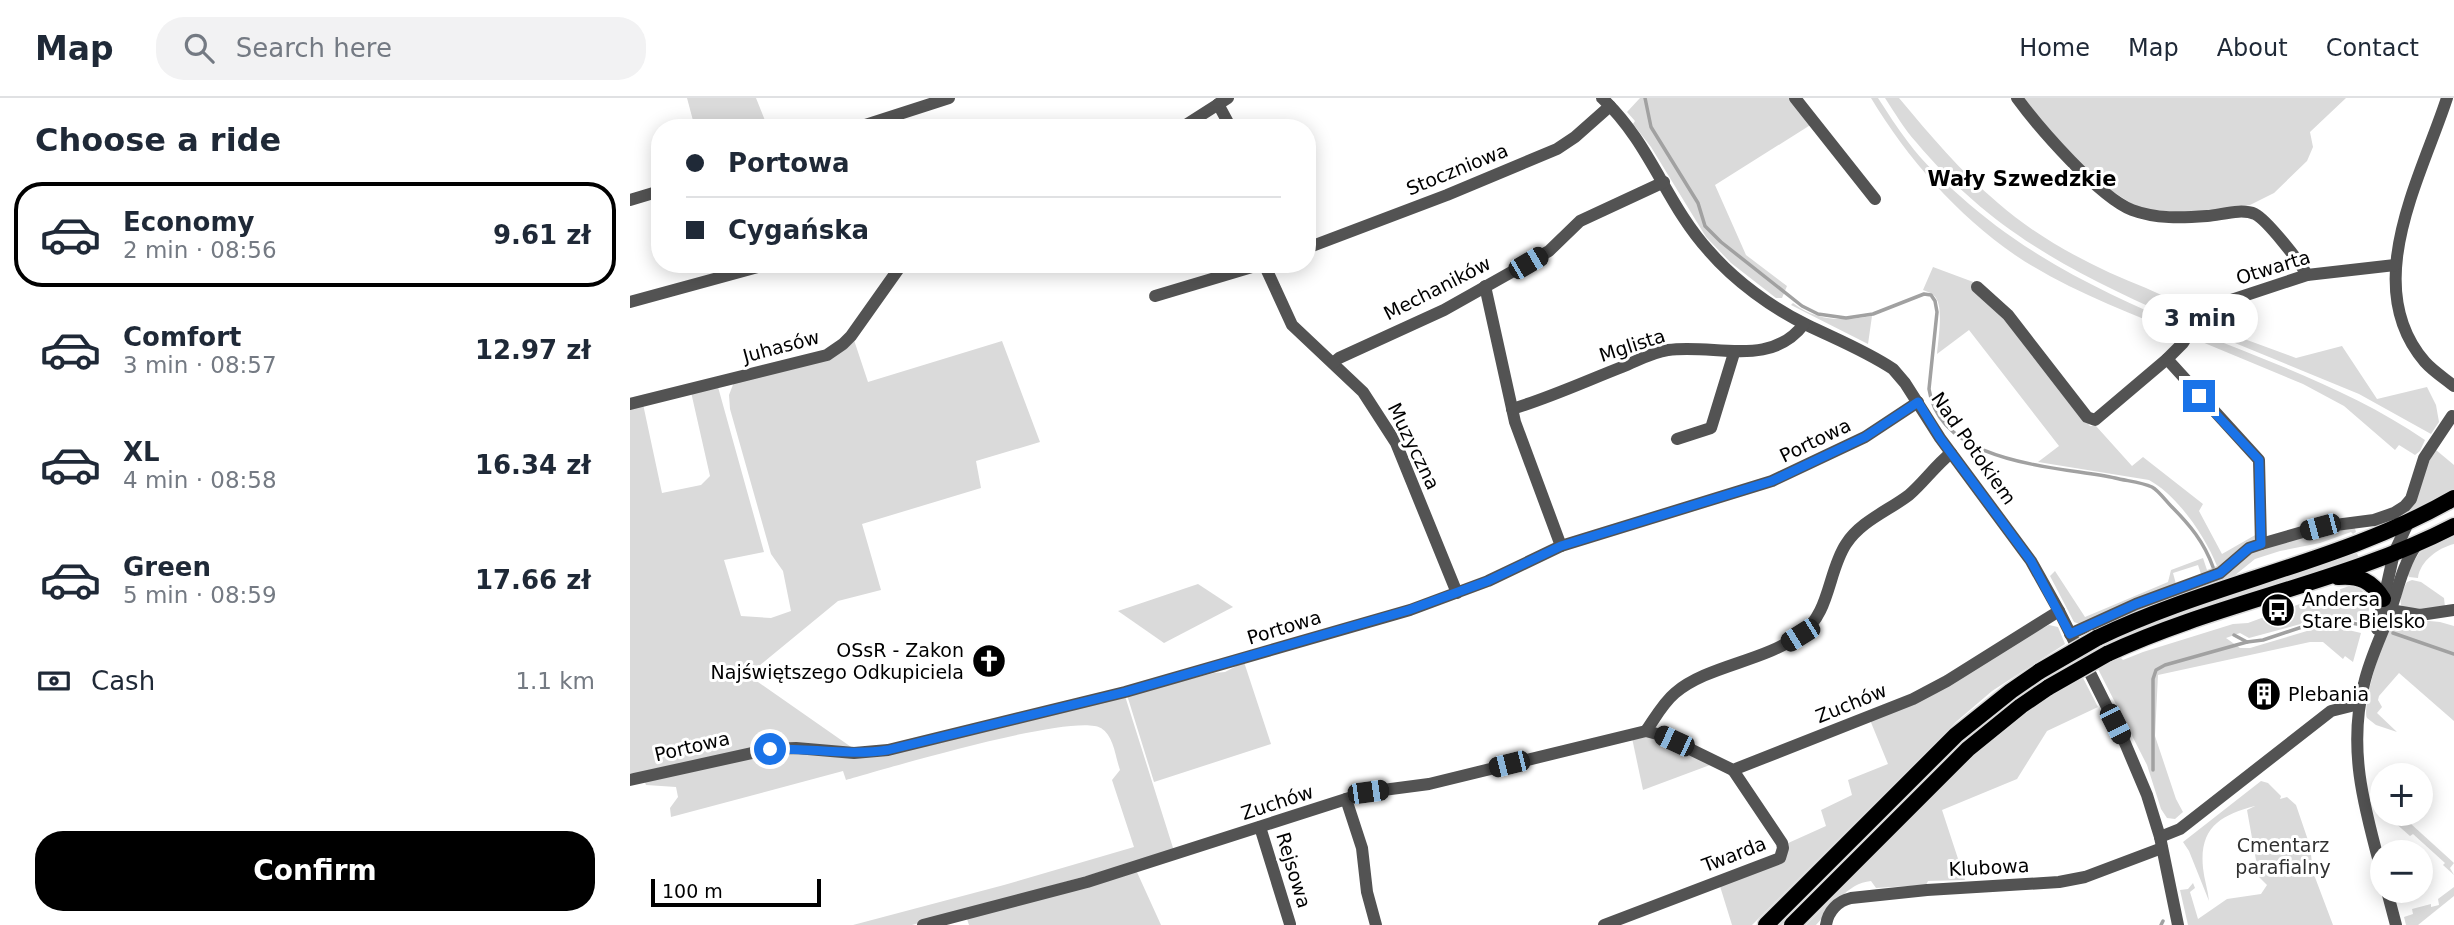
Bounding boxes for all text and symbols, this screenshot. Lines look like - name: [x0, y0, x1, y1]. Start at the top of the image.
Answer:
- search box: [156, 17, 646, 80]
- text: Map: [35, 29, 114, 68]
- icon: search: [180, 29, 218, 67]
- text: Search here: [236, 33, 392, 63]
- text: Home: [2019, 34, 2090, 62]
- text: Map: [2128, 34, 2179, 62]
- text: About: [2217, 34, 2288, 62]
- text: Contact: [2326, 34, 2419, 62]
- text: Choose a ride: [35, 121, 281, 159]
- street label: Stoczniowa: [1403, 139, 1511, 199]
- text: Portowa: [728, 148, 850, 178]
- district label: Wały Szwedzkie: [1927, 167, 2117, 191]
- icon: car: [39, 203, 102, 266]
- text: Economy: [123, 207, 254, 237]
- text: Cygańska: [728, 215, 869, 245]
- text: 9.61 zł: [493, 220, 591, 250]
- text: 2 min · 08:56: [123, 237, 277, 263]
- car: [1505, 243, 1552, 283]
- street label: Otwarta: [2233, 245, 2313, 289]
- street label: Mechaników: [1380, 252, 1494, 324]
- callout: 3 min: [2141, 294, 2257, 344]
- text: 3 min: [2164, 305, 2236, 331]
- icon: car: [39, 318, 102, 381]
- text: Comfort: [123, 322, 241, 352]
- street label: Mglista: [1596, 324, 1668, 366]
- street label: Juhasów: [739, 325, 822, 367]
- text: 12.97 zł: [475, 335, 591, 365]
- text: 3 min · 08:57: [123, 352, 277, 378]
- route end: [2183, 380, 2215, 412]
- street label: Nad Potokiem: [1927, 388, 2021, 508]
- street label: Muzyczna: [1384, 399, 1444, 493]
- street label: Portowa: [1776, 413, 1854, 467]
- icon: car: [39, 433, 102, 496]
- text: XL: [123, 437, 160, 467]
- text: 16.34 zł: [475, 450, 591, 480]
- text: 4 min · 08:58: [123, 467, 277, 493]
- car: [2297, 511, 2344, 543]
- icon: car: [39, 548, 102, 611]
- text: Green: [123, 552, 211, 582]
- text: 17.66 zł: [475, 565, 591, 595]
- text: 5 min · 08:59: [123, 582, 277, 608]
- place label: Andersa Stare Bielsko: [2302, 588, 2425, 632]
- bus stop icon: Andersa Stare Bielsko: [2259, 591, 2297, 629]
- street label: Portowa: [1244, 605, 1324, 649]
- car: [1777, 615, 1824, 655]
- place label: OSsR - Zakon Najświętszego Odkupiciela: [711, 639, 964, 683]
- church icon: OSsR - Zakon Najświętszego Odkupiciela: [970, 642, 1008, 680]
- icon: cash: [35, 662, 73, 700]
- text: Cash: [91, 666, 155, 696]
- text: 1.1 km: [515, 668, 595, 694]
- building icon: Plebania: [2245, 675, 2283, 713]
- street label: Zuchów: [1812, 679, 1890, 727]
- place label: Plebania: [2288, 683, 2369, 705]
- car: [2097, 701, 2134, 747]
- car: [1651, 723, 1698, 759]
- street label: Portowa: [652, 727, 732, 765]
- route start: [754, 733, 786, 765]
- car: [1487, 749, 1532, 779]
- map controls: [2370, 763, 2433, 903]
- button: +: [2370, 763, 2433, 826]
- car: [1346, 779, 1391, 805]
- street label: Zuchów: [1238, 780, 1316, 824]
- street label: Rejsowa: [1272, 829, 1316, 911]
- button: Confirm: [35, 831, 595, 911]
- street label: Twarda: [1698, 832, 1769, 877]
- park label: Cmentarz parafialny: [2235, 834, 2331, 878]
- button: −: [2370, 840, 2433, 903]
- street label: Klubowa: [1948, 854, 2030, 880]
- scale bar: [651, 876, 821, 908]
- text: 100 m: [662, 880, 723, 902]

